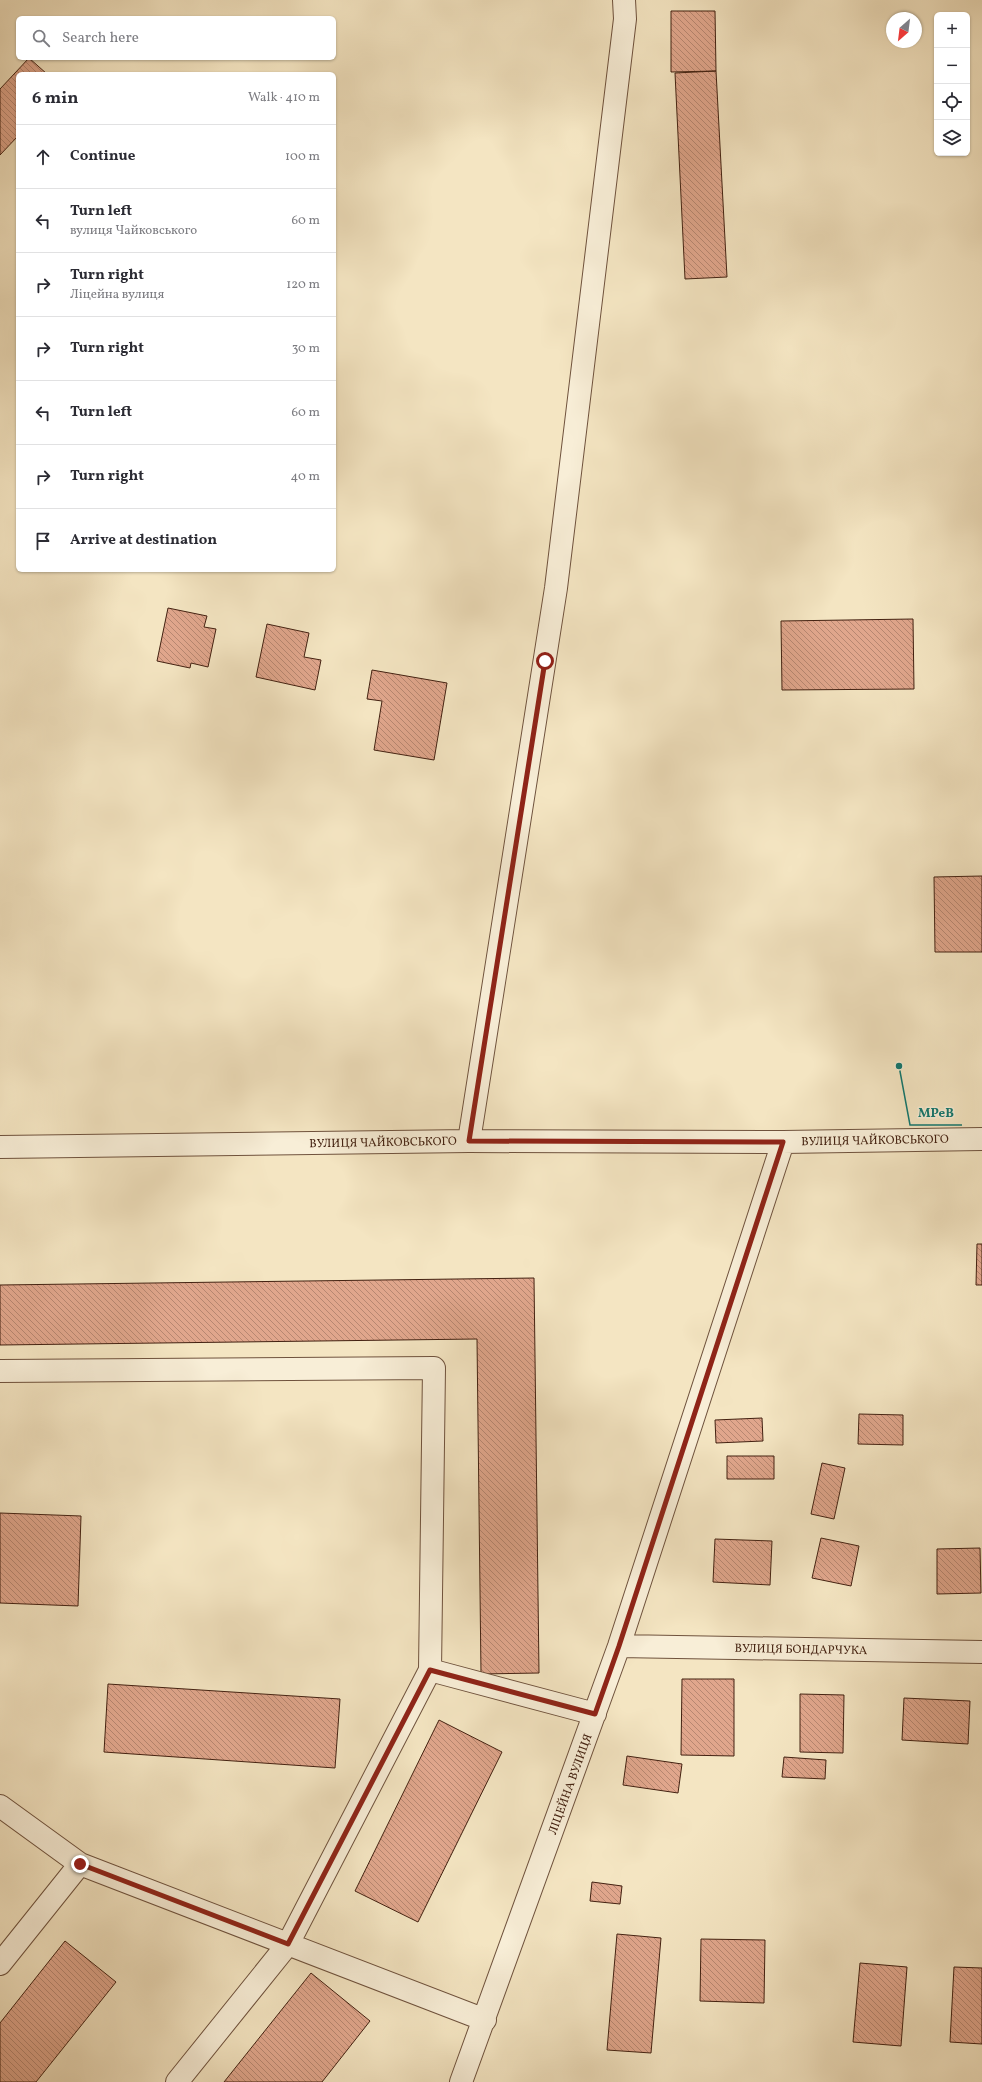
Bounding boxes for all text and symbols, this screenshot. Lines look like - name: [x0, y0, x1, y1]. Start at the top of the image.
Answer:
- north arrow: [886, 12, 922, 48]
- map controls: [934, 12, 970, 156]
- button: +: [934, 12, 970, 48]
- search box: [16, 16, 336, 60]
- icon: search: [30, 27, 52, 49]
- text: Search here: [62, 28, 139, 49]
- button: −: [934, 48, 970, 84]
- button: locate: [934, 84, 970, 120]
- text: 6 min: [32, 87, 78, 110]
- text: Walk · 410 m: [248, 89, 320, 107]
- button: layers: [934, 120, 970, 156]
- icon: ahead: [32, 146, 54, 168]
- text: Continue: [70, 146, 135, 167]
- text: 100 m: [285, 148, 320, 166]
- text: Turn left: [70, 201, 132, 222]
- icon: left: [32, 210, 54, 232]
- text: 60 m: [292, 212, 320, 230]
- text: вулиця Чайковського: [70, 222, 197, 240]
- text: Turn right: [70, 265, 144, 286]
- icon: right: [32, 274, 54, 296]
- text: 120 m: [286, 276, 320, 294]
- text: Ліцейна вулиця: [70, 286, 164, 304]
- icon: right: [32, 338, 54, 360]
- text: Turn right: [70, 338, 144, 359]
- text: 30 m: [292, 340, 320, 358]
- icon: left: [32, 402, 54, 424]
- text: Turn left: [70, 402, 132, 423]
- text: 60 m: [292, 404, 320, 422]
- icon: right: [32, 466, 54, 488]
- text: Turn right: [70, 466, 144, 487]
- text: 40 m: [291, 468, 320, 486]
- icon: arrive: [32, 530, 54, 552]
- text: Arrive at destination: [70, 530, 217, 551]
- route start: [536, 652, 554, 670]
- callout: МРеВ: [910, 1100, 962, 1125]
- text: МРеВ: [918, 1105, 954, 1123]
- street label: ВУЛИЦЯ ЧАЙКОВСЬКОГО: [801, 1131, 949, 1150]
- street label: ВУЛИЦЯ ЧАЙКОВСЬКОГО: [309, 1133, 457, 1152]
- street label: ВУЛИЦЯ БОНДАРЧУКА: [734, 1641, 868, 1659]
- street label: ЛІЦЕЙНА ВУЛИЦЯ: [544, 1731, 597, 1837]
- route end: [71, 1855, 89, 1873]

